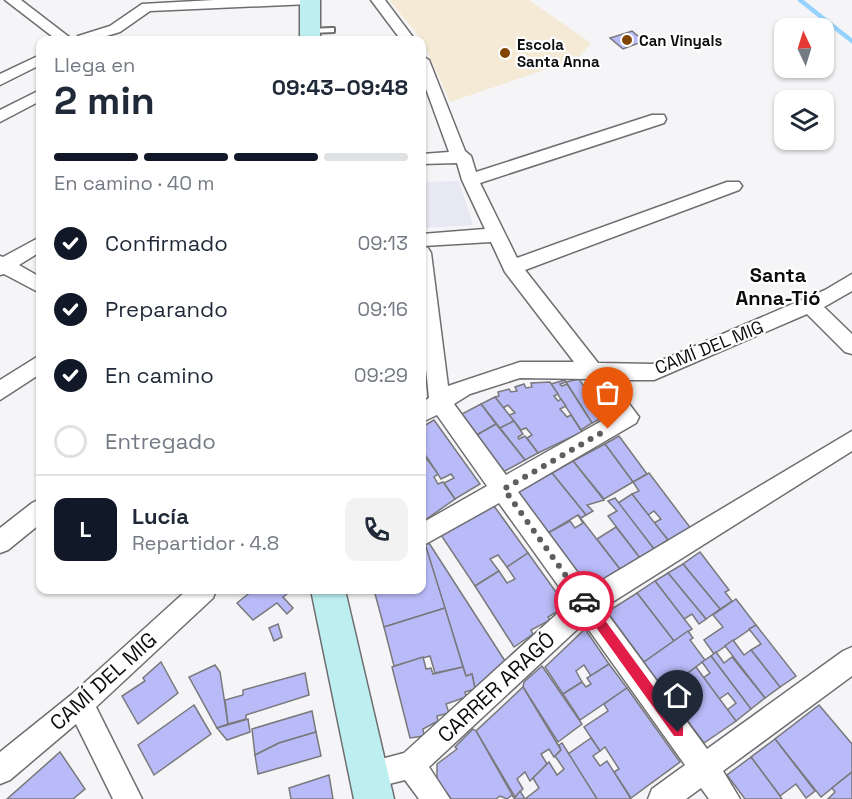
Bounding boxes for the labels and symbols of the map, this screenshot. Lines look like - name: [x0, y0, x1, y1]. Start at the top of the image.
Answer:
- north arrow: [774, 18, 834, 78]
- place label: Can Vinyals: [639, 31, 722, 50]
- marker: Can Vinyals: [620, 33, 634, 47]
- place label: Escola Santa Anna: [517, 35, 600, 71]
- marker: Escola Santa Anna: [498, 46, 512, 60]
- district label: Santa Anna-Tió: [736, 262, 820, 311]
- street label: CAMÍ DEL MIG: [651, 315, 767, 379]
- pin: [582, 367, 633, 429]
- courier: [554, 571, 614, 631]
- street label: CAMÍ DEL MIG: [44, 626, 162, 736]
- street label: CARRER ARAGÓ: [432, 626, 560, 748]
- pin: [652, 670, 703, 732]

